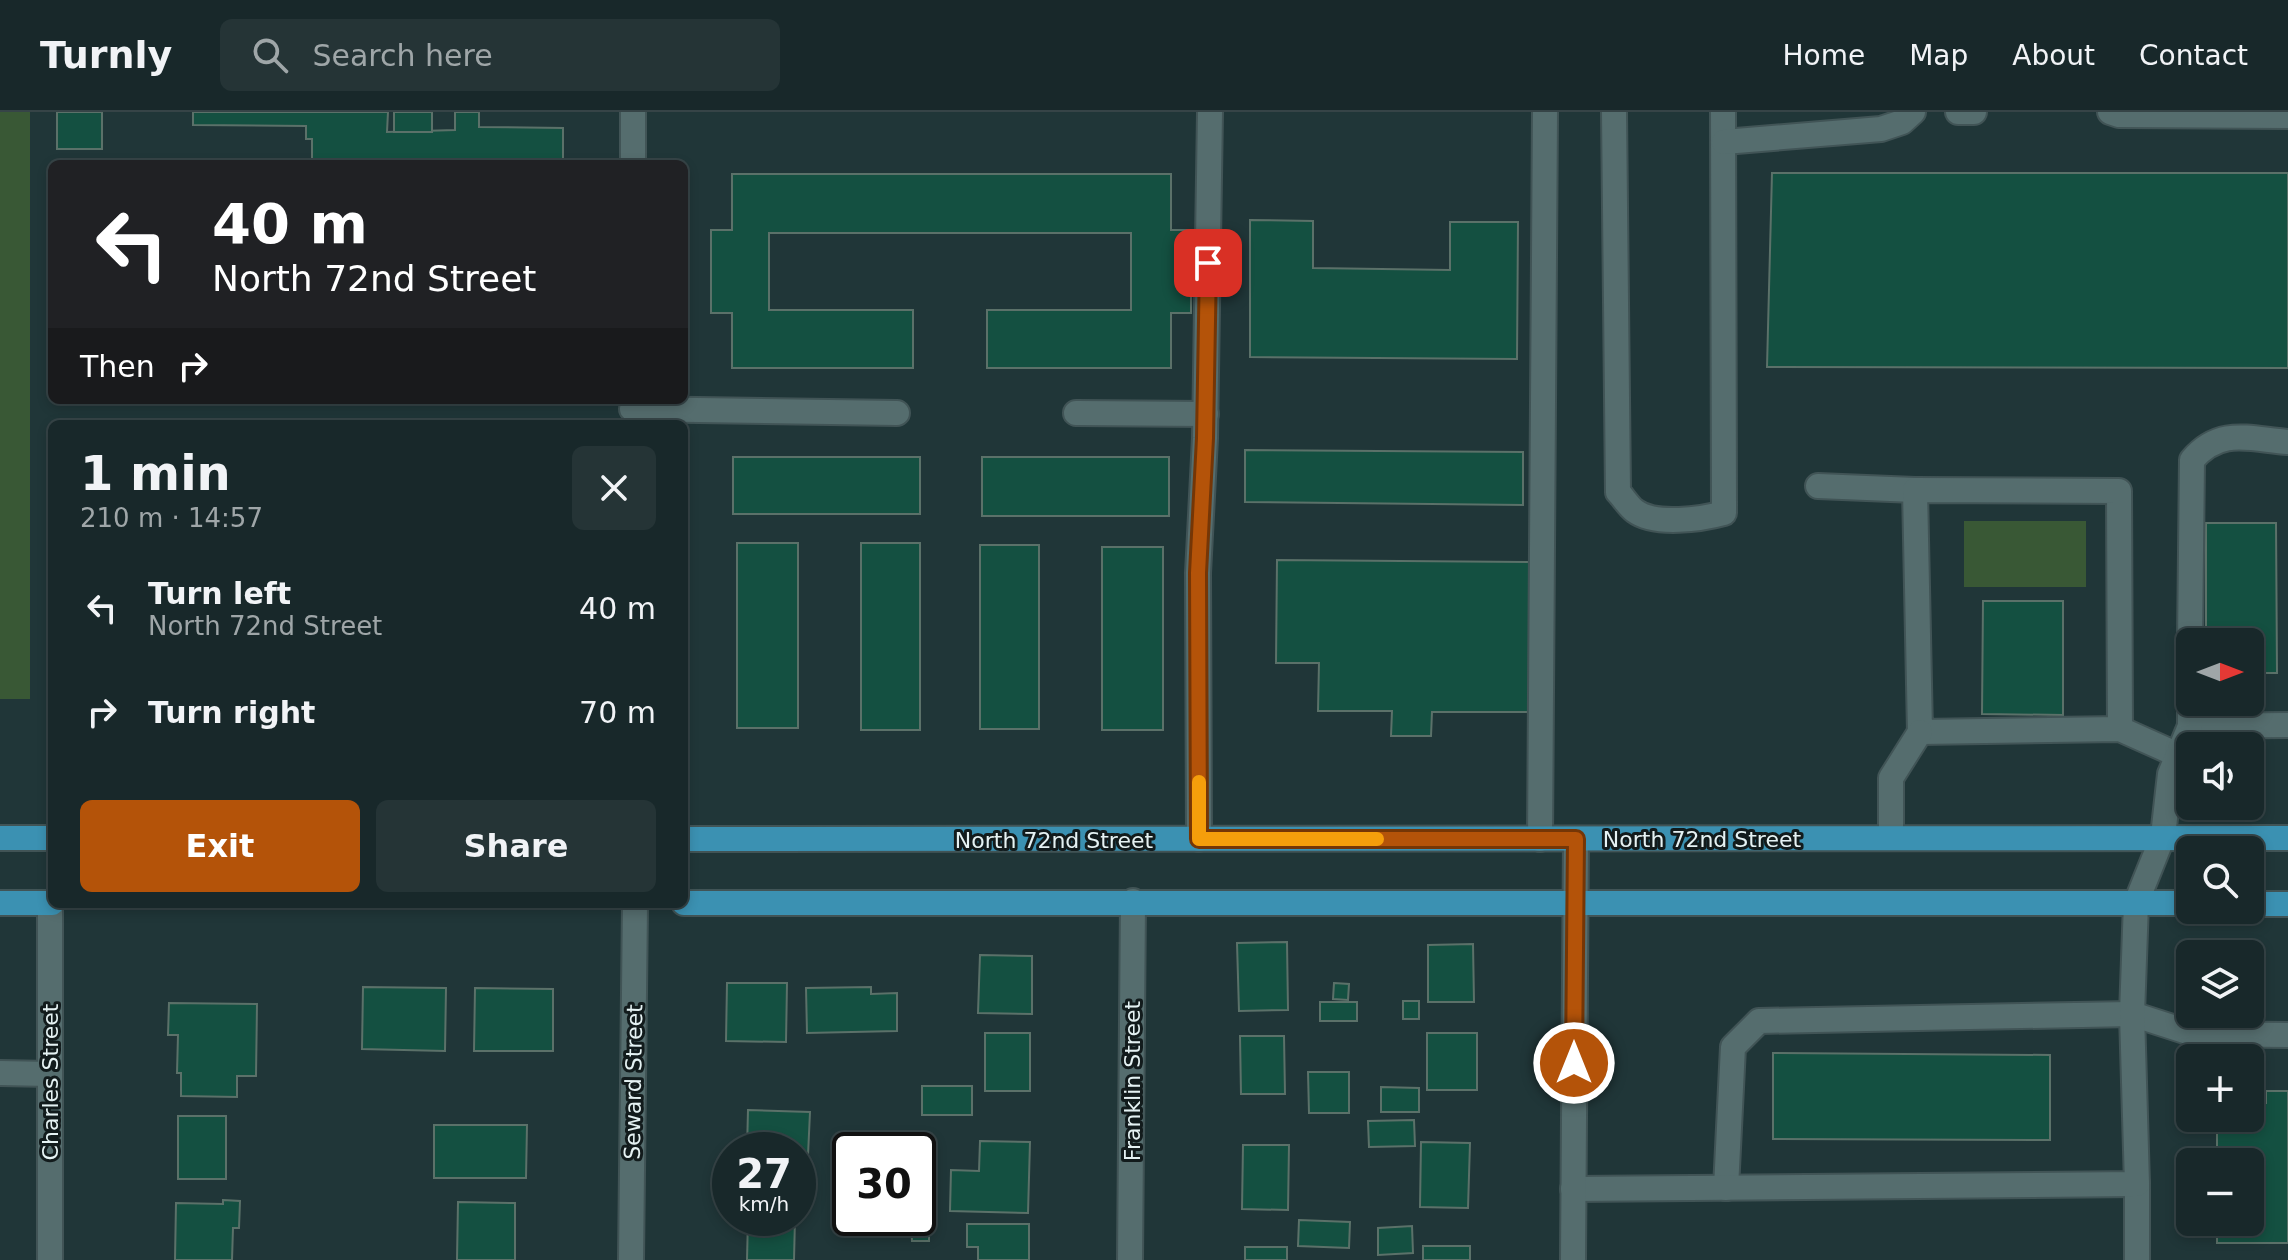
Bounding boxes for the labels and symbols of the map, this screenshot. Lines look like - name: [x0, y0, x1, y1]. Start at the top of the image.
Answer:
- pin: [1174, 229, 1242, 297]
- north arrow: [2176, 628, 2264, 716]
- street label: North 72nd Street: [1603, 827, 1802, 852]
- street label: North 72nd Street: [955, 828, 1154, 853]
- street label: Franklin Street: [1120, 1000, 1145, 1161]
- street label: Charles Street: [38, 1003, 63, 1160]
- street label: Seward Street: [620, 1004, 647, 1160]
- position arrow: [1532, 1021, 1616, 1105]
- speed limit sign: 30: [832, 1132, 936, 1236]

